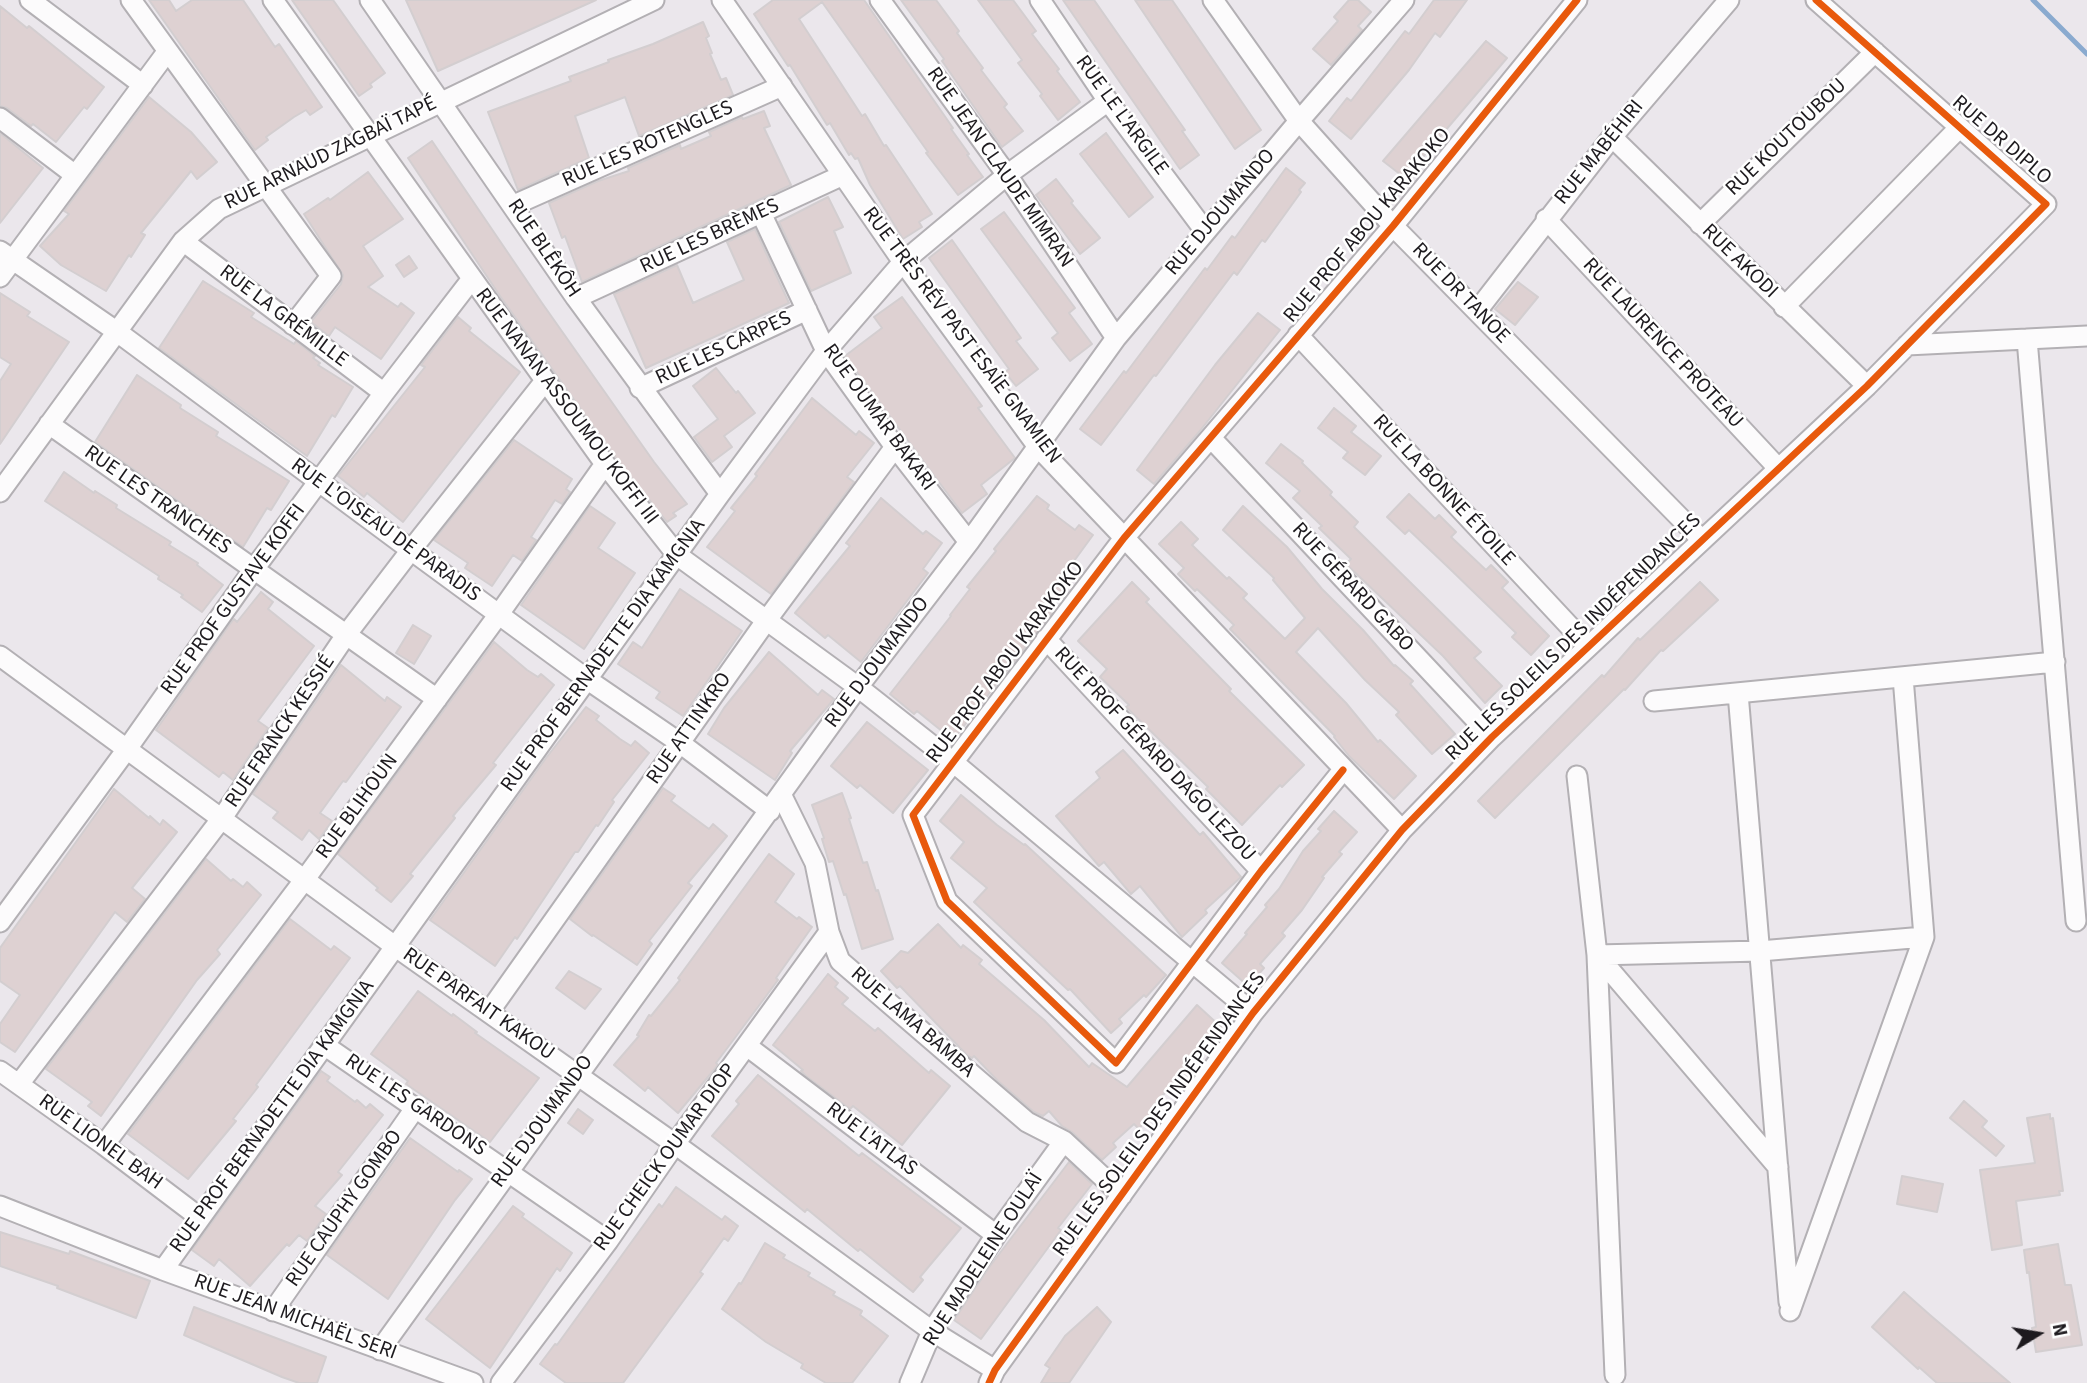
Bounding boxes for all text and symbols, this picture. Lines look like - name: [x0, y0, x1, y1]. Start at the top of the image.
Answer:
- street label: RUE LE L'ARGILE: [1069, 51, 1173, 181]
- street label: RUE JEAN CLAUDE MIMRAN: [920, 63, 1078, 273]
- street label: RUE KOUTOUBOU: [1721, 74, 1853, 202]
- street label: RUE DR DIPLO: [1946, 91, 2056, 191]
- street label: RUE ARNAUD ZAGBAÏ TAPÉ: [221, 92, 441, 216]
- street label: RUE LES ROTENGLES: [559, 96, 737, 194]
- street label: RUE MABÉHIRI: [1550, 96, 1650, 210]
- street label: RUE PROF ABOU KARAKOKO: [1279, 123, 1457, 329]
- street label: RUE DJOUMANDO: [1161, 145, 1281, 281]
- street label: RUE LES BRÈMES: [637, 194, 783, 280]
- street label: RUE BLÊKÔH: [501, 195, 585, 303]
- street label: RUE TRÈS RÉV PAST ESAÏE GNAMIEN: [856, 203, 1066, 469]
- street label: RUE AKODI: [1696, 219, 1782, 305]
- street label: RUE DR TANOE: [1406, 238, 1514, 350]
- street label: RUE LAURENCE PROTEAU: [1576, 254, 1748, 434]
- street label: RUE LA GRÉMILLE: [214, 260, 352, 374]
- street label: RUE NANAN ASSOUMOU KOFFI III: [469, 284, 663, 530]
- street label: RUE LES CARPES: [652, 307, 796, 391]
- street label: RUE OUMAR BAKARI: [816, 340, 940, 496]
- street label: RUE LA BONNE ÉTOILE: [1366, 410, 1520, 572]
- street label: RUE LES TRANCHES: [79, 441, 235, 561]
- street label: RUE L'OISEAU DE PARADIS: [285, 454, 485, 608]
- street label: RUE PROF GUSTAVE KOFFI: [156, 500, 312, 700]
- street label: RUE LES SOLEILS DES INDÉPENDANCES: [1441, 509, 1707, 767]
- street label: RUE PROF BERNADETTE DIA KAMGNIA: [496, 515, 712, 797]
- street label: RUE GÉRARD GABO: [1286, 518, 1418, 658]
- street label: RUE PROF ABOU KARAKOKO: [922, 557, 1090, 769]
- street label: RUE DJOUMANDO: [821, 593, 935, 733]
- street label: RUE PROF GÉRARD DAGO LEZOU: [1048, 643, 1260, 867]
- street label: RUE FRANCK KESSIÉ: [221, 651, 341, 813]
- street label: RUE ATTINKRO: [642, 668, 738, 790]
- street label: RUE BLIHOUN: [311, 750, 405, 864]
- street label: RUE PARFAIT KAKOU: [397, 943, 559, 1067]
- street label: RUE LAMA BAMBA: [845, 962, 979, 1084]
- street label: RUE LES SOLEILS DES INDÉPENDANCES: [1048, 968, 1272, 1262]
- street label: RUE PROF BERNADETTE DIA KAMGNIA: [165, 976, 381, 1258]
- street label: RUE LES GARDONS: [339, 1049, 491, 1163]
- street label: RUE DJOUMANDO: [487, 1051, 599, 1193]
- street label: RUE CHEICK OUMAR DIOP: [589, 1059, 743, 1257]
- street label: RUE LIONEL BAH: [33, 1090, 167, 1196]
- street label: RUE L'ATLAS: [820, 1098, 922, 1182]
- street label: RUE CAUPHY GOMBO: [281, 1126, 409, 1292]
- street label: RUE MADELEINE OULAÏ: [918, 1169, 1050, 1351]
- street label: RUE JEAN MICHAËL SERI: [190, 1270, 400, 1366]
- north arrow: [2003, 1299, 2073, 1369]
- text: N: [2045, 1321, 2074, 1339]

